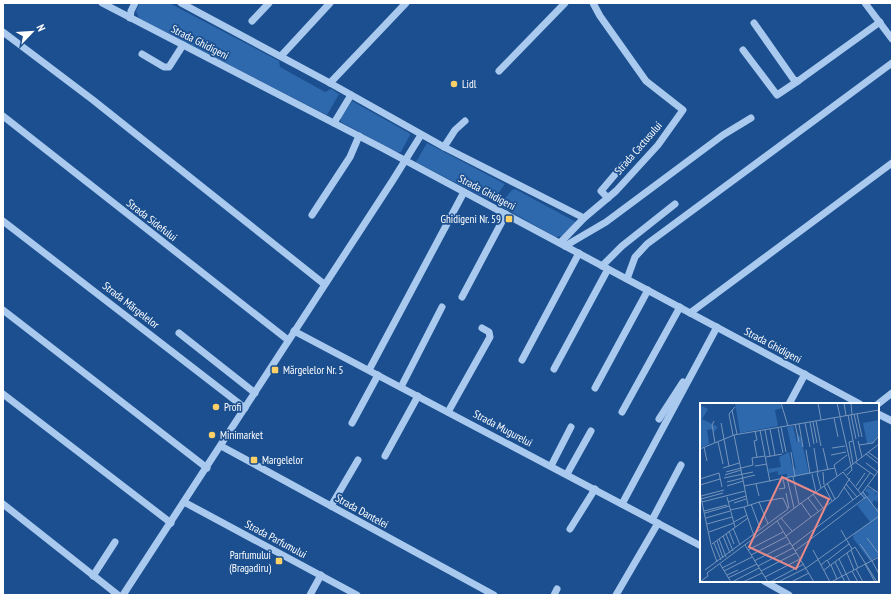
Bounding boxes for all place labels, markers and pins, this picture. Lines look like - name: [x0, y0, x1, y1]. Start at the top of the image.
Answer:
- place label: Lidl: [462, 77, 477, 91]
- marker: Lidl: [449, 79, 459, 89]
- place label: Ghidigeni Nr. 59: [441, 212, 501, 226]
- marker: Ghidigeni Nr. 59: [504, 214, 514, 224]
- place label: Mărgelelor Nr. 5: [283, 363, 343, 377]
- marker: Mărgelelor Nr. 5: [270, 365, 280, 375]
- place label: Profi: [224, 400, 241, 414]
- marker: Profi: [211, 402, 221, 412]
- place label: Minimarket: [220, 428, 263, 442]
- marker: Minimarket: [207, 430, 217, 440]
- place label: Margelelor: [262, 453, 303, 467]
- marker: Margelelor: [249, 455, 259, 465]
- place label: Parfumului (Bragadiru): [229, 548, 271, 575]
- marker: Parfumului (Bragadiru): [274, 556, 284, 566]

